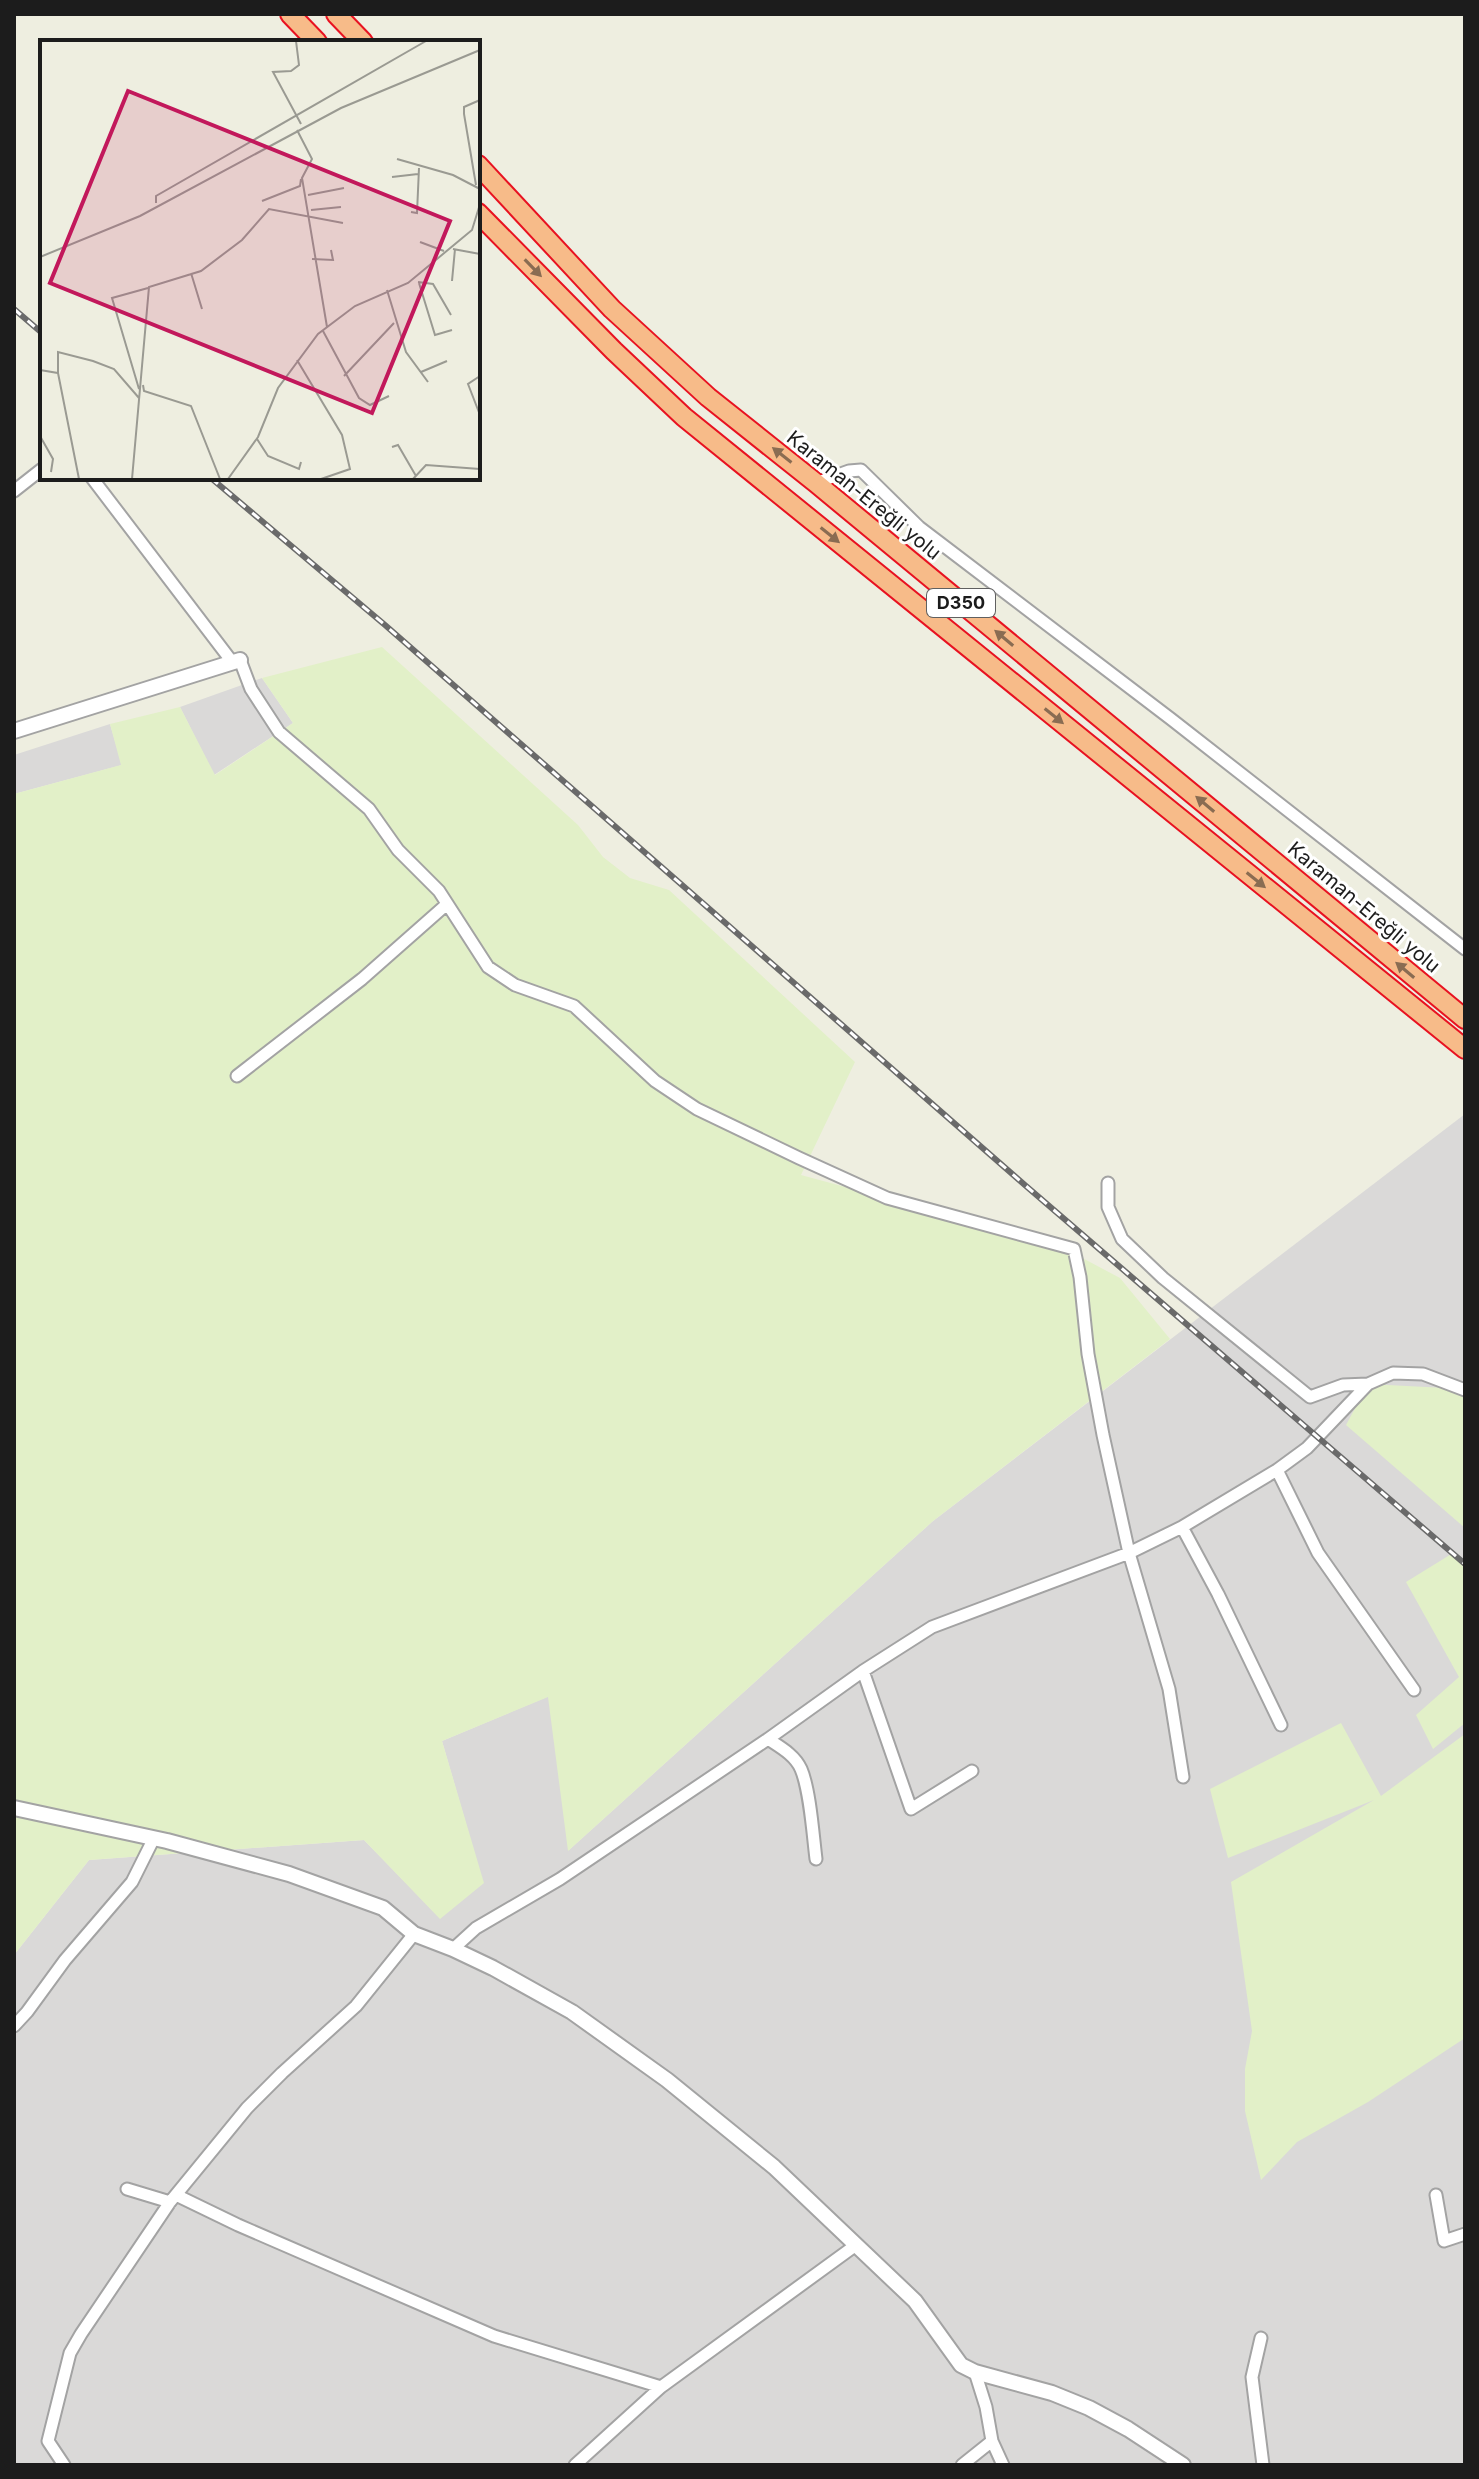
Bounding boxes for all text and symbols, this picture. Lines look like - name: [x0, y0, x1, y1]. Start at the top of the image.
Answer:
- inset map: [40, 40, 480, 480]
- one-way arrow: [523, 258, 541, 277]
- street label: Karaman-Ereğli yolu: [782, 426, 946, 564]
- one-way arrow: [772, 448, 792, 464]
- one-way arrow: [820, 526, 840, 543]
- road number: D350: [927, 589, 995, 617]
- one-way arrow: [994, 630, 1014, 647]
- one-way arrow: [1044, 707, 1064, 724]
- one-way arrow: [1195, 796, 1215, 813]
- street label: Karaman-Ereğli yolu: [1283, 836, 1445, 978]
- one-way arrow: [1246, 871, 1266, 888]
- one-way arrow: [1395, 962, 1415, 979]

